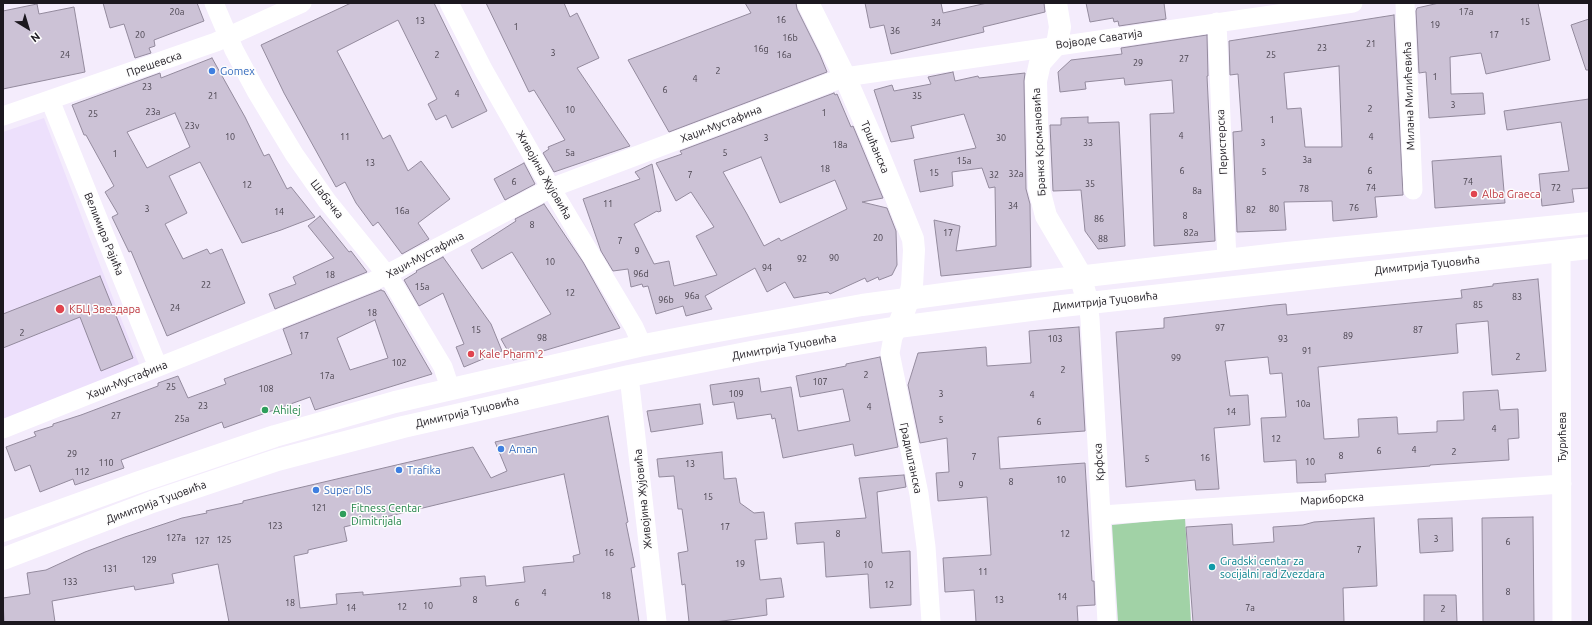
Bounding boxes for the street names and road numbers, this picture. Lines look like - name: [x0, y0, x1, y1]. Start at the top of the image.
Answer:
- street label: Војводе Саватија: [1055, 26, 1143, 52]
- street label: Милана Милићевића: [1401, 41, 1417, 151]
- street label: Прешевска: [125, 48, 183, 80]
- street label: Бранка Крсмановића: [1030, 88, 1048, 196]
- street label: Хаџи-Мустафина: [678, 102, 764, 146]
- street label: Перистерска: [1214, 109, 1230, 175]
- street label: Тршћанска: [858, 119, 892, 175]
- street label: Живојина Жујовића: [513, 128, 575, 222]
- street label: Шабачка: [308, 177, 346, 221]
- street label: Велимира Рајића: [81, 191, 127, 277]
- street label: Хаџи-Мустафина: [384, 229, 466, 281]
- street label: Димитрија Туцовића: [1374, 253, 1480, 277]
- street label: Димитрија Туцовића: [1052, 289, 1158, 313]
- street label: Димитрија Туцовића: [731, 331, 837, 363]
- street label: Хаџи-Мустафина: [85, 358, 169, 402]
- street label: Димитрија Туцовића: [414, 394, 520, 430]
- street label: Ђурићева: [1555, 412, 1569, 462]
- street label: Градиштанска: [897, 421, 925, 495]
- street label: Крфска: [1091, 443, 1107, 481]
- street label: Живојина Жујовића: [631, 448, 655, 550]
- street label: Димитрија Туцовића: [104, 478, 208, 526]
- street label: Мариборска: [1300, 490, 1364, 508]

